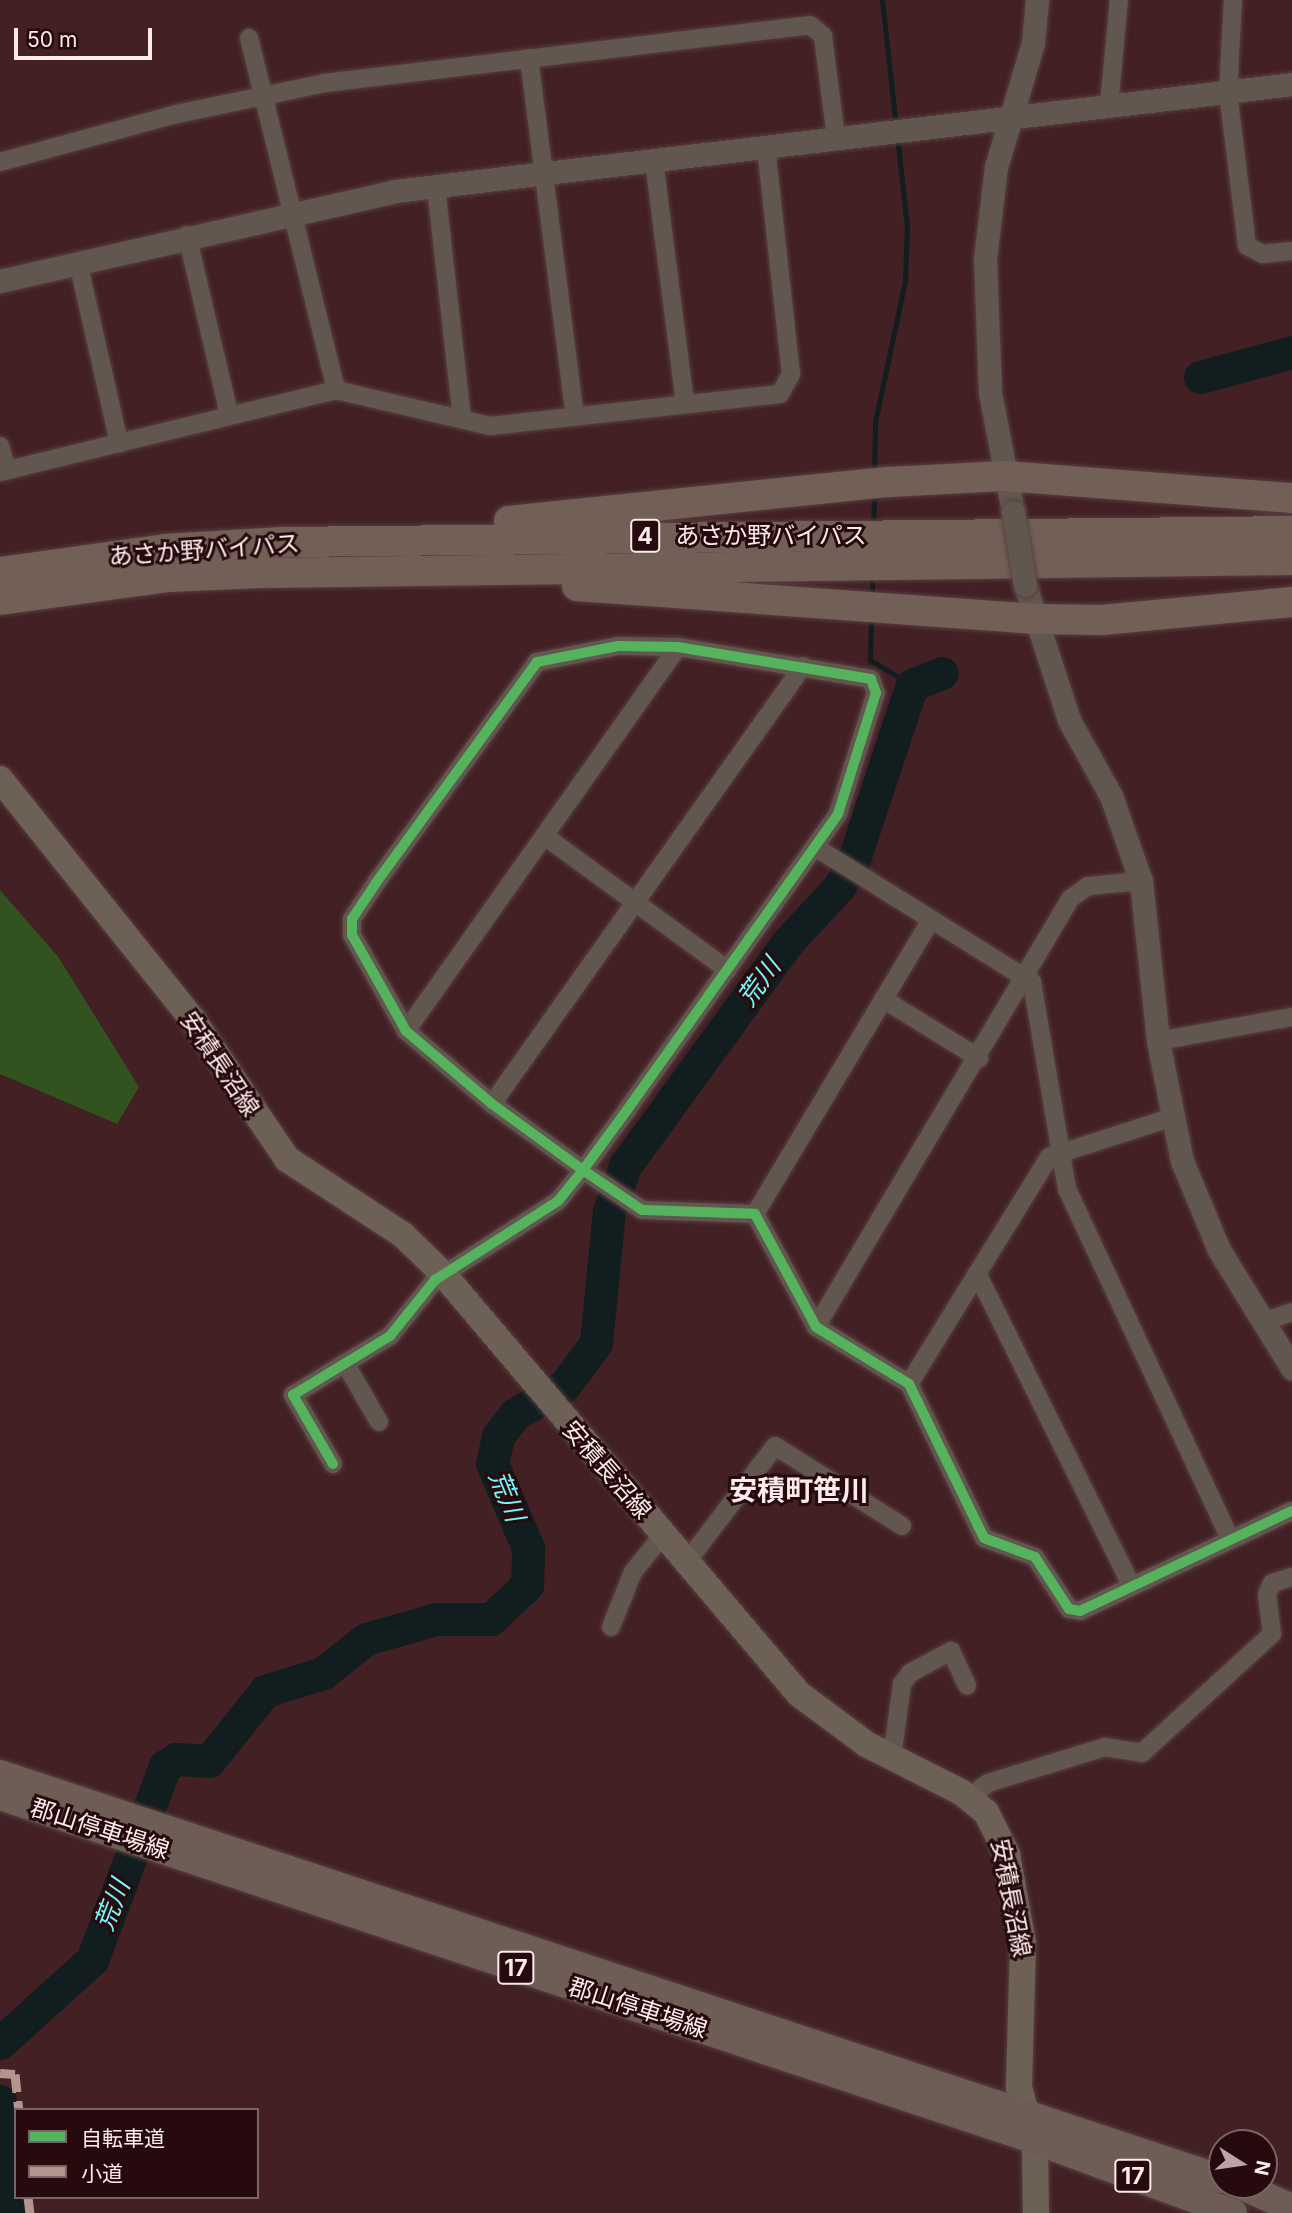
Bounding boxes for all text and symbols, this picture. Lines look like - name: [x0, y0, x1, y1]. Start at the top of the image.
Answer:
- scale bar: [18, 14, 156, 58]
- text: 50 m: [27, 27, 77, 52]
- road number: 4: [629, 516, 661, 556]
- street label: あさか野バイパス: [675, 522, 867, 550]
- street label: あさか野バイパス: [107, 529, 301, 571]
- water label: 荒川: [731, 952, 787, 1012]
- street label: 安積長沼線: [175, 1006, 265, 1122]
- street label: 安積長沼線: [557, 1415, 657, 1525]
- water label: 荒川: [483, 1466, 531, 1526]
- district label: 安積町笹川: [729, 1473, 869, 1507]
- street label: 郡山停車場線: [27, 1793, 173, 1865]
- street label: 安積長沼線: [985, 1836, 1037, 1960]
- water label: 荒川: [88, 1875, 136, 1935]
- road number: 17: [497, 1949, 535, 1988]
- street label: 郡山停車場線: [565, 1972, 711, 2044]
- legend: [14, 2108, 259, 2199]
- text: 自転車道: [81, 2126, 165, 2151]
- north arrow: [1208, 2129, 1278, 2199]
- road number: 17: [1114, 2156, 1152, 2196]
- text: N: [1249, 2159, 1275, 2178]
- text: 小道: [81, 2161, 123, 2186]

